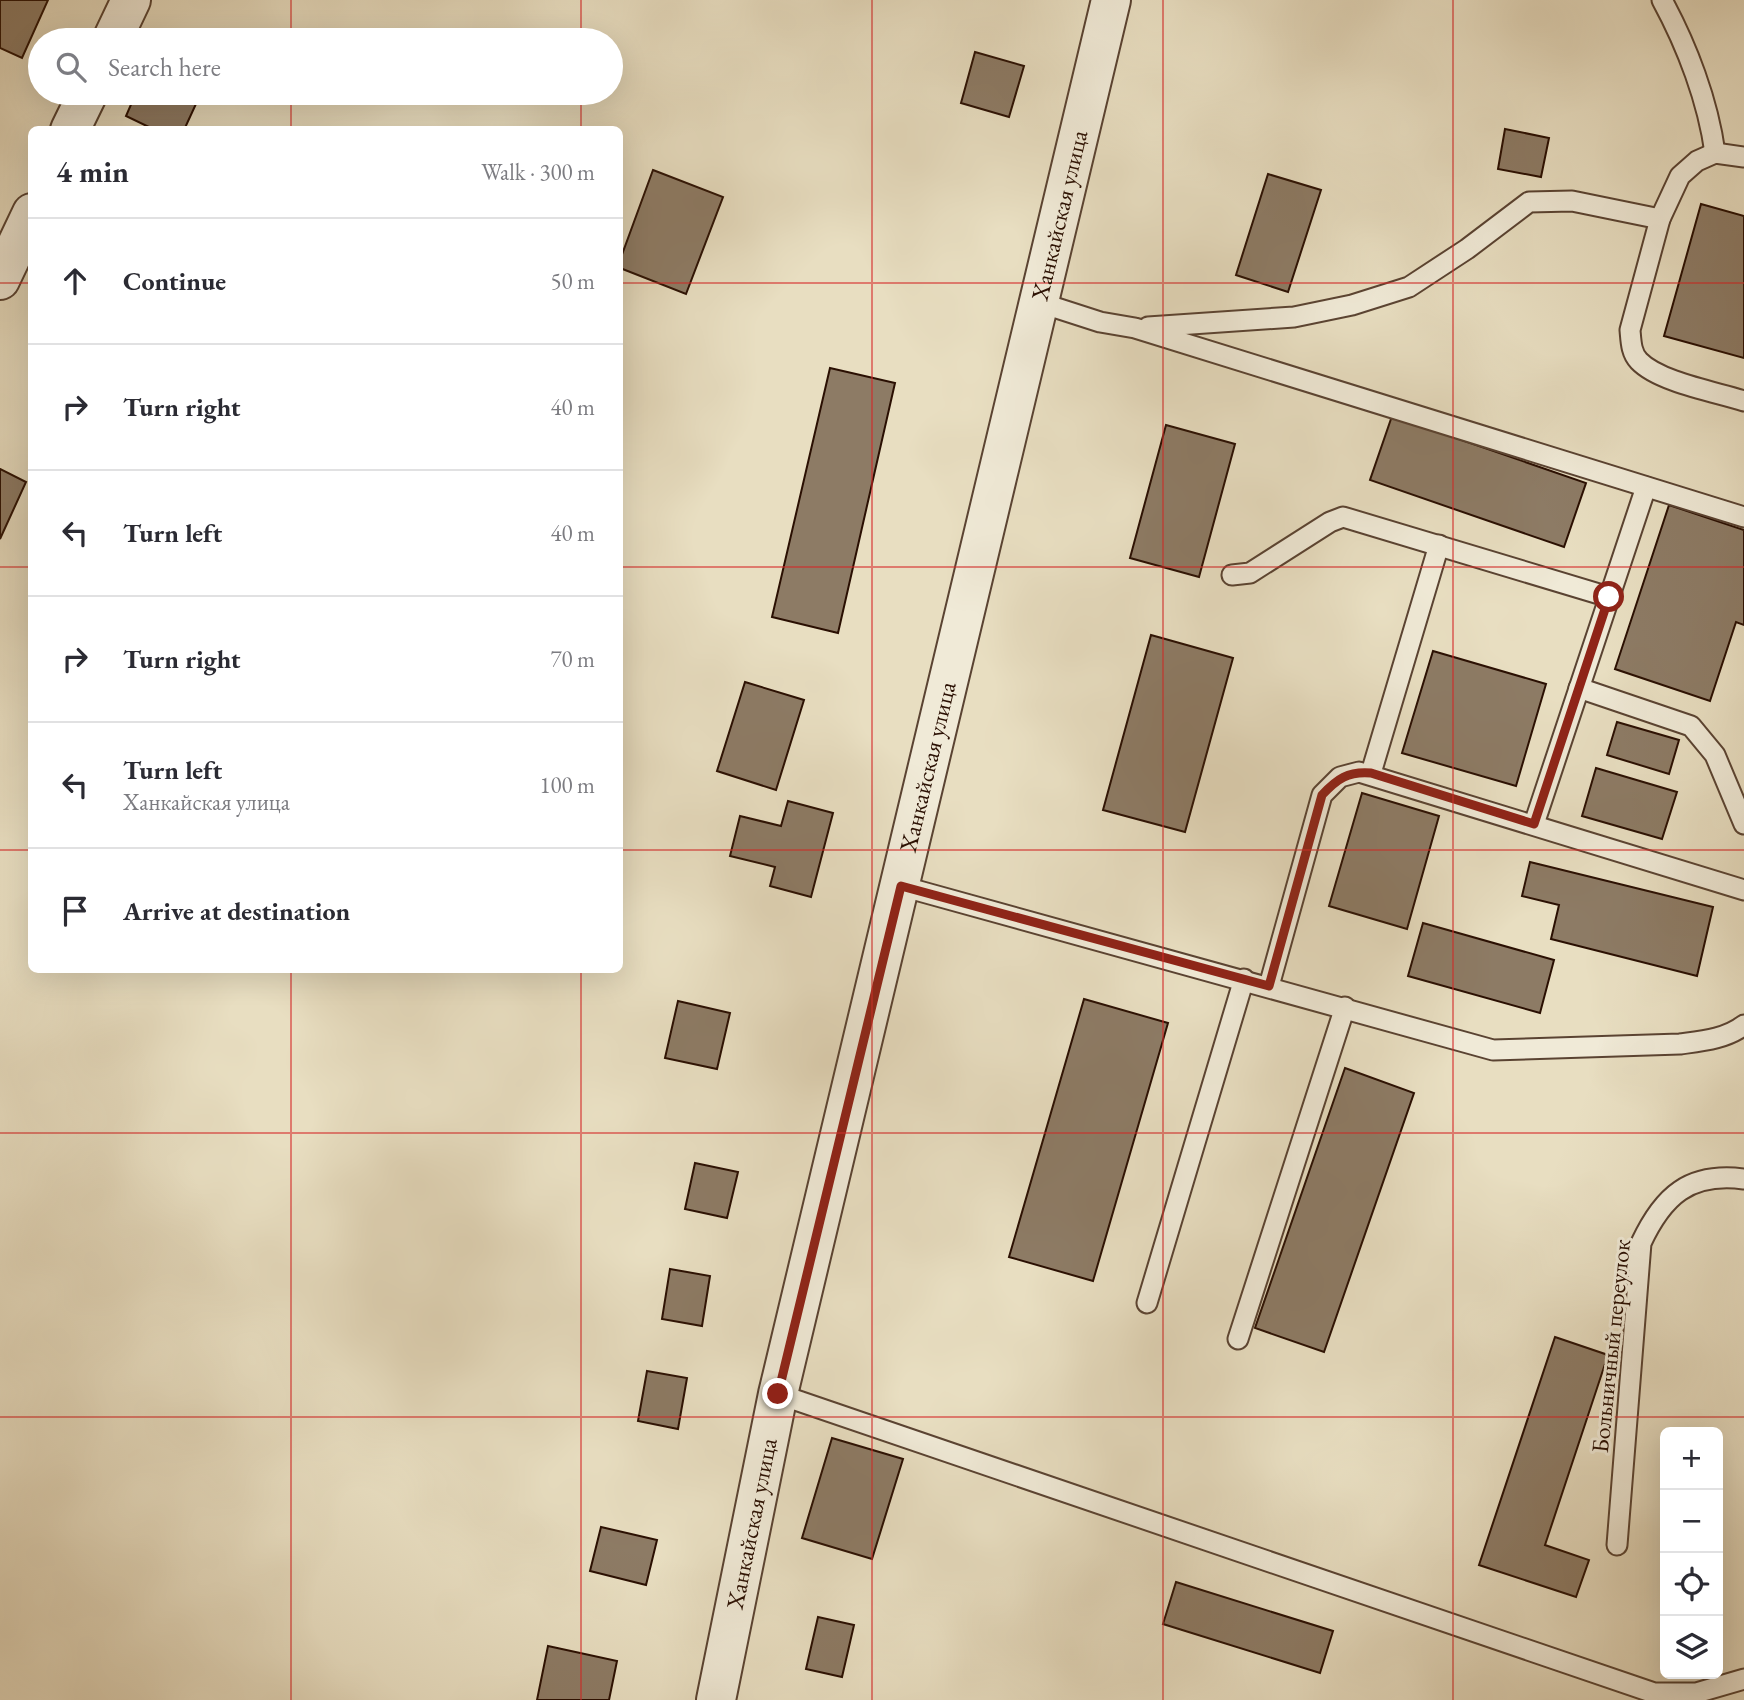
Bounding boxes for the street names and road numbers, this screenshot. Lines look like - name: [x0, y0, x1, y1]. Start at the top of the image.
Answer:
- street label: Ханкайская улица: [1024, 127, 1094, 305]
- street label: Ханкайская улица: [892, 678, 963, 856]
- street label: Больничный переулок: [1584, 1237, 1637, 1454]
- street label: Ханкайская улица: [719, 1435, 784, 1613]

